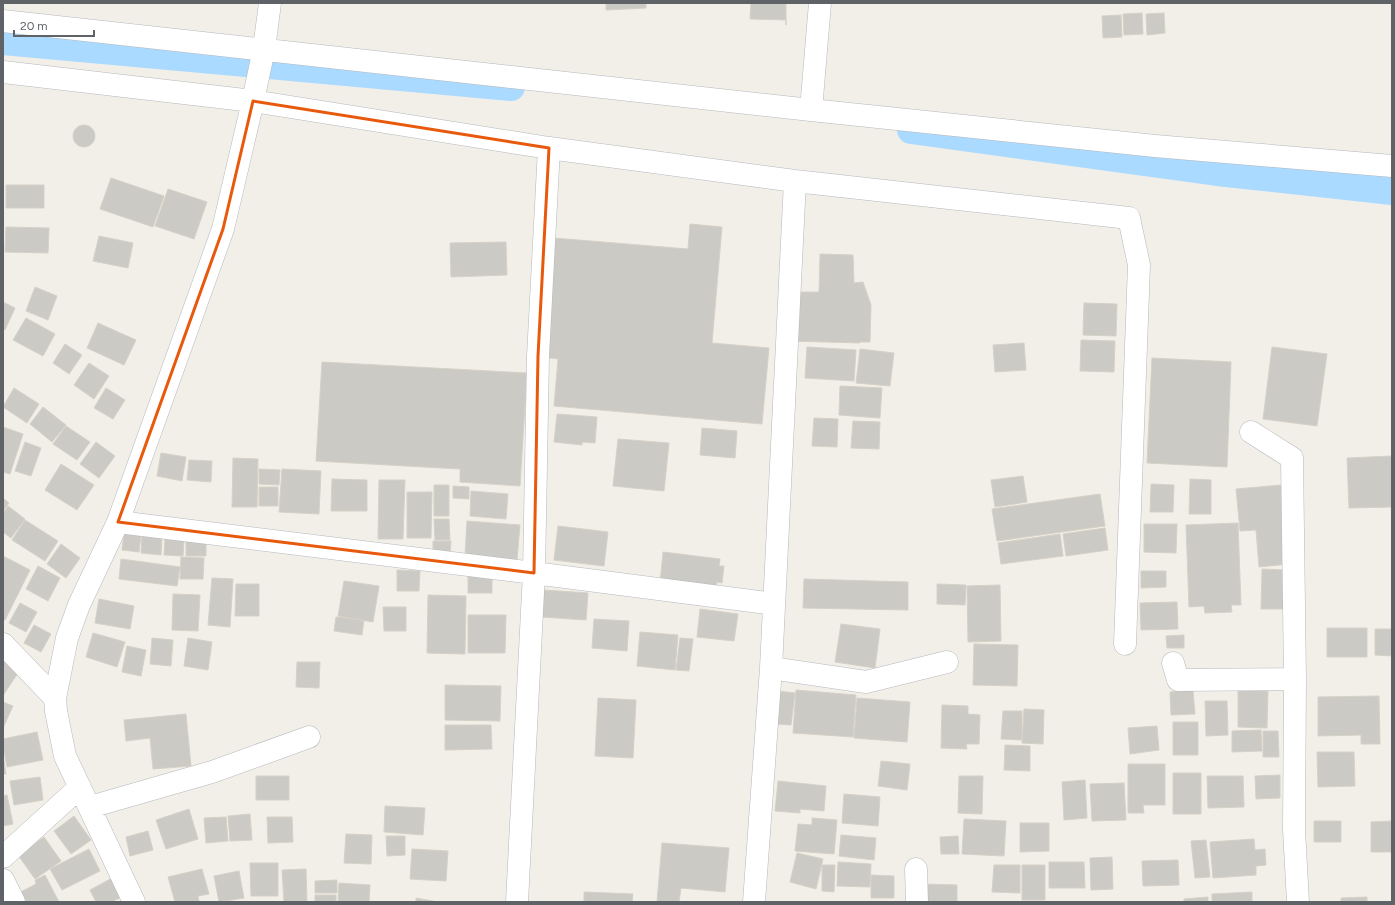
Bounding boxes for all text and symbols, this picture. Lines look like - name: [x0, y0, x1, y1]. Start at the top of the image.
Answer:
- scale bar: [14, 12, 94, 38]
- text: 20 m: [20, 19, 48, 33]

